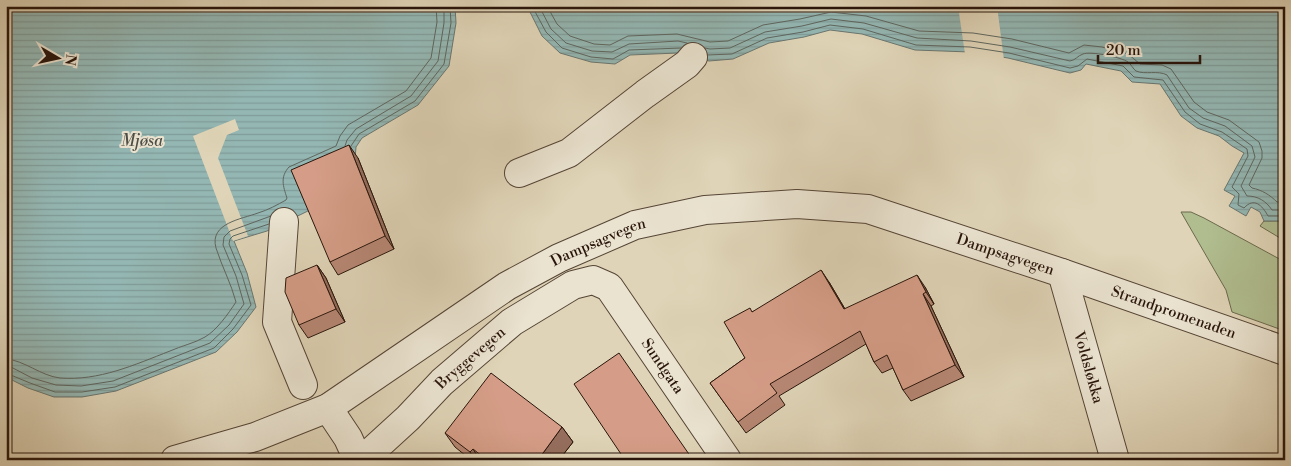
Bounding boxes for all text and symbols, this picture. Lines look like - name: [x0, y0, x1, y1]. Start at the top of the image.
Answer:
- north arrow: [32, 32, 82, 82]
- scale bar: [1098, 32, 1201, 64]
- text: 20 m: [1106, 41, 1141, 60]
- text: N: [60, 53, 80, 67]
- water label: Mjøsa: [121, 131, 163, 151]
- street label: Dampsagvegen: [547, 213, 647, 270]
- street label: Dampsagvegen: [954, 229, 1057, 279]
- street label: Strandpromenaden: [1109, 281, 1239, 343]
- street label: Bryggevegen: [430, 322, 509, 394]
- street label: Voldsløkka: [1069, 328, 1108, 406]
- street label: Sundgata: [637, 334, 689, 398]

